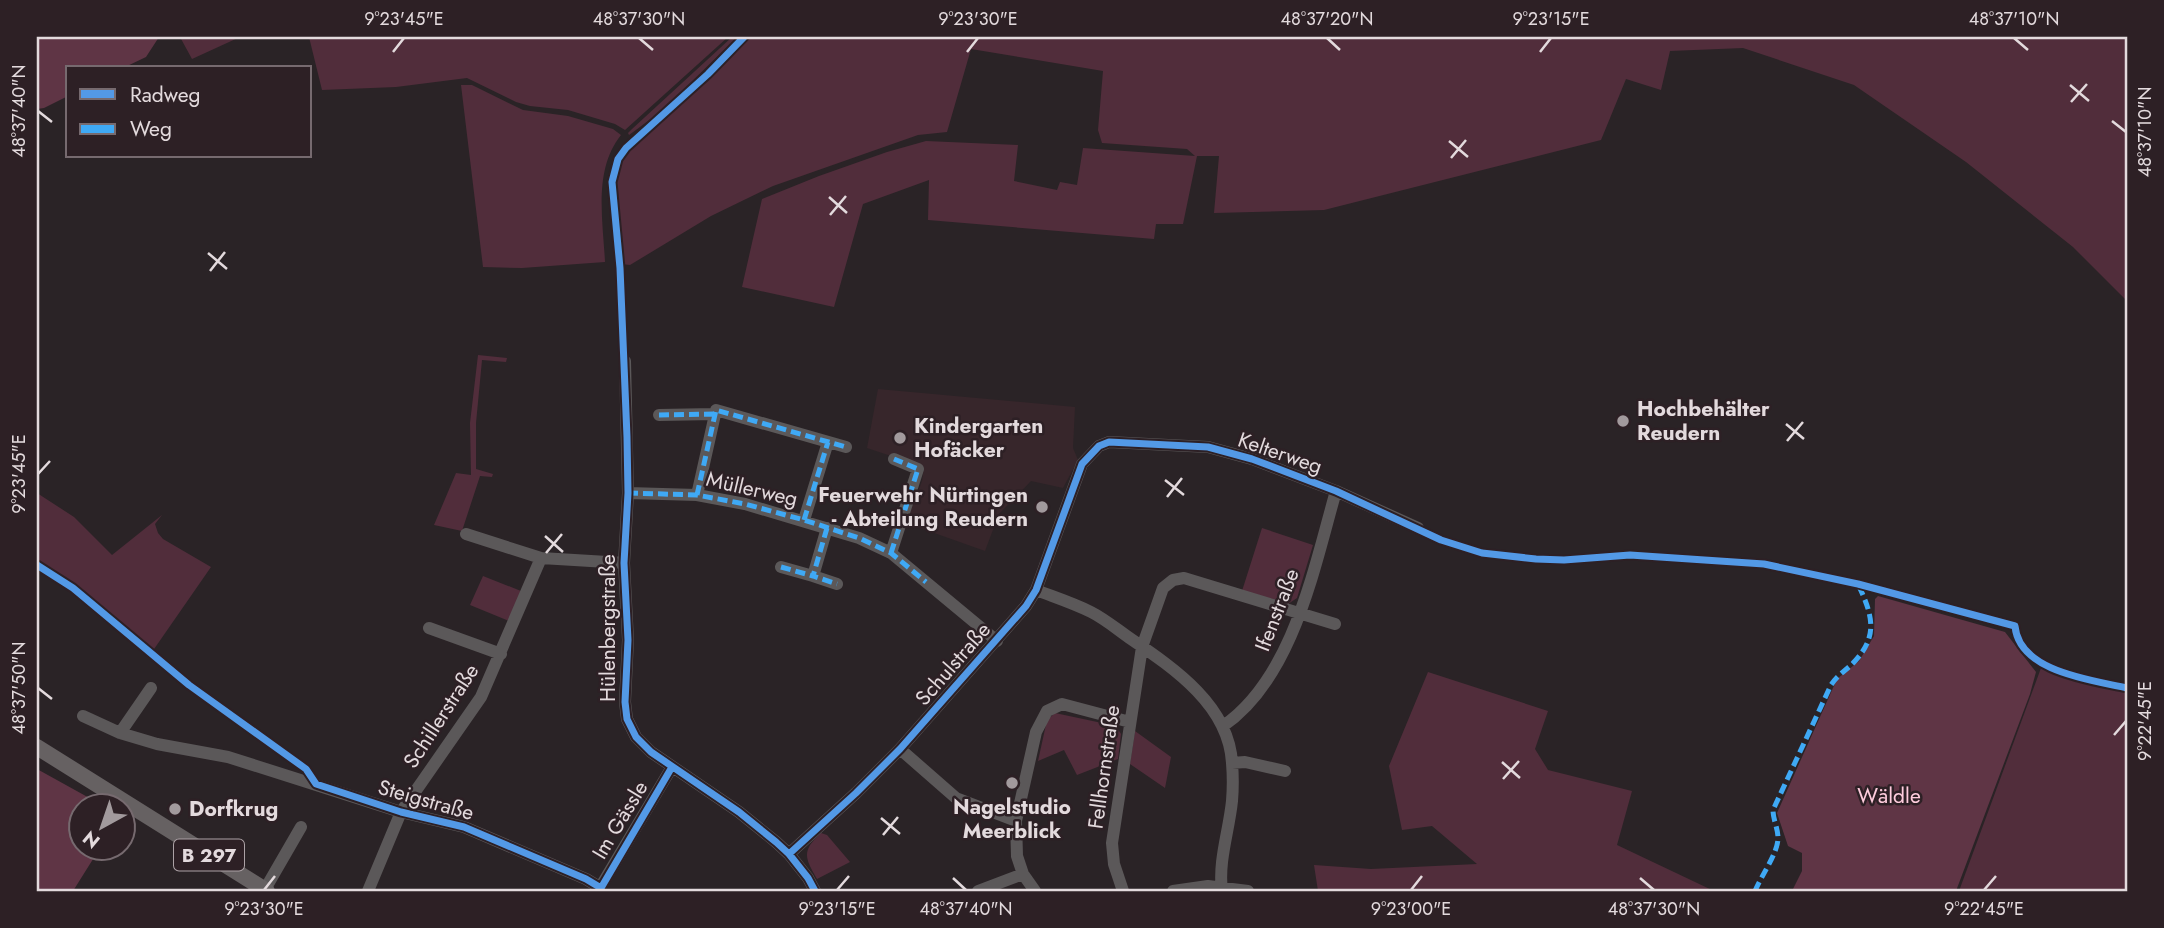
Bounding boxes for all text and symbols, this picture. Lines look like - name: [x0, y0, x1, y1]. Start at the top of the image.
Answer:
- text: 9°23'45"E: [364, 6, 444, 32]
- text: 48°37'30"N: [593, 6, 685, 32]
- text: 9°23'30"E: [938, 6, 1018, 32]
- text: 48°37'20"N: [1281, 6, 1373, 32]
- text: 9°23'15"E: [1512, 6, 1590, 32]
- text: 48°37'10"N: [1969, 6, 2059, 32]
- text: 48°37'40"N: [6, 64, 32, 158]
- legend: [66, 66, 312, 158]
- text: Radweg: [130, 80, 201, 110]
- text: 48°37'10"N: [2132, 87, 2158, 177]
- text: Weg: [130, 114, 172, 144]
- place label: Hochbehälter Reudern: [1637, 394, 1770, 448]
- place label: Kindergarten Hofäcker: [914, 411, 1043, 465]
- marker: Hochbehälter Reudern: [1615, 413, 1631, 429]
- street label: Kelterweg: [1234, 425, 1326, 481]
- marker: Kindergarten Hofäcker: [892, 430, 908, 446]
- text: 9°23'45"E: [6, 434, 32, 514]
- street label: Müllerweg: [703, 464, 801, 514]
- place label: Feuerwehr Nürtingen - Abteilung Reudern: [818, 480, 1028, 534]
- marker: Feuerwehr Nürtingen - Abteilung Reudern: [1034, 499, 1050, 515]
- street label: Hülenbergstraße: [593, 554, 623, 702]
- street label: Ifenstraße: [1247, 564, 1307, 656]
- street label: Schulstraße: [908, 616, 998, 712]
- text: 48°37'50"N: [6, 642, 32, 734]
- street label: Schillerstraße: [396, 658, 486, 774]
- text: 9°22'45"E: [2132, 681, 2158, 761]
- street label: Fellhornstraße: [1080, 703, 1128, 831]
- street label: Steigstraße: [375, 772, 478, 828]
- street label: Im Gässle: [585, 775, 655, 865]
- marker: Nagelstudio Meerblick: [1004, 775, 1020, 791]
- park label: Wäldle: [1857, 781, 1921, 811]
- north arrow: [66, 792, 136, 862]
- place label: Nagelstudio Meerblick: [953, 792, 1071, 846]
- place label: Dorfkrug: [189, 794, 278, 824]
- marker: Dorfkrug: [167, 801, 183, 817]
- text: N: [77, 824, 106, 855]
- road number: B 297: [174, 840, 244, 870]
- text: 9°23'30"E: [224, 896, 304, 922]
- text: 9°23'15"E: [798, 896, 876, 922]
- text: 48°37'40"N: [919, 896, 1013, 922]
- text: 9°23'00"E: [1371, 896, 1451, 922]
- text: 48°37'30"N: [1608, 896, 1700, 922]
- text: 9°22'45"E: [1944, 896, 2024, 922]

